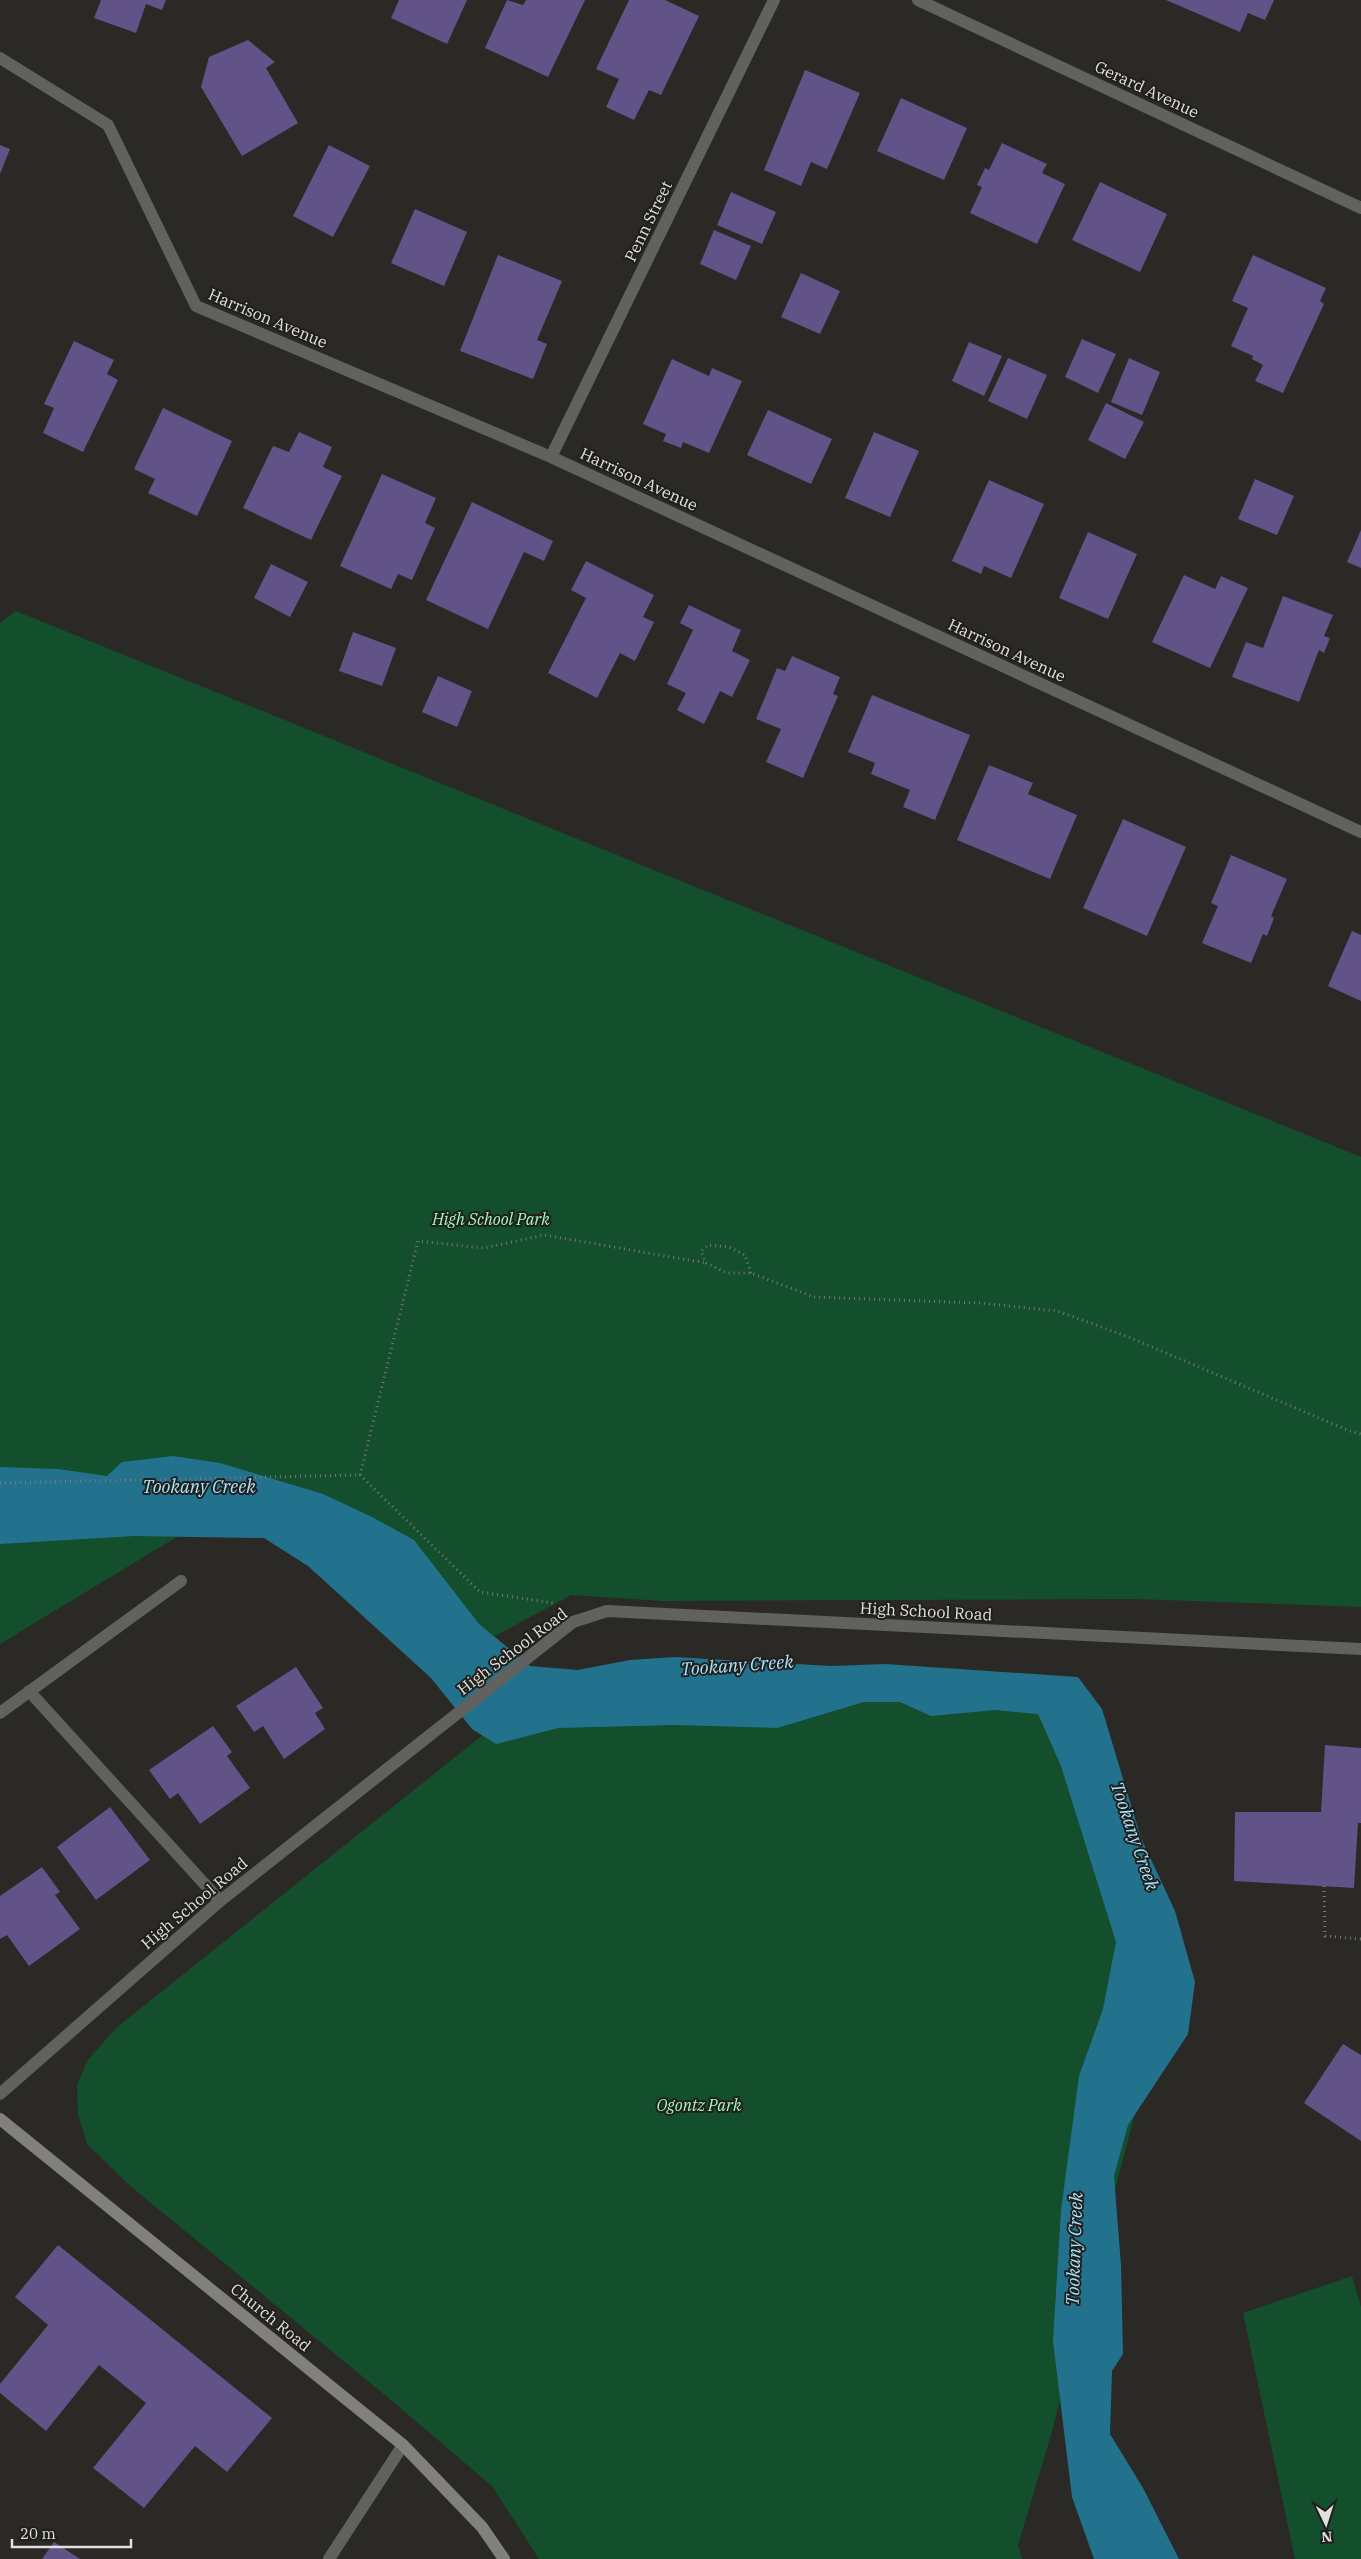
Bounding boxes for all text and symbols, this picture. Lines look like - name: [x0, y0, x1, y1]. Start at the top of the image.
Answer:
- street label: Gerard Avenue: [1092, 56, 1202, 122]
- street label: Penn Street: [620, 177, 676, 265]
- street label: Harrison Avenue: [205, 284, 331, 352]
- street label: Harrison Avenue: [577, 443, 701, 515]
- street label: Harrison Avenue: [945, 614, 1069, 686]
- park label: High School Park: [431, 1209, 550, 1229]
- water label: Tookany Creek: [142, 1475, 256, 1498]
- street label: High School Road: [859, 1598, 993, 1624]
- street label: High School Road: [453, 1603, 571, 1699]
- water label: Tookany Creek: [680, 1650, 795, 1680]
- water label: Tookany Creek: [1106, 1779, 1164, 1894]
- street label: High School Road: [137, 1853, 251, 1953]
- park label: Ogontz Park: [657, 2095, 742, 2115]
- water label: Tookany Creek: [1061, 2191, 1087, 2306]
- street label: Church Road: [227, 2279, 315, 2356]
- north arrow: [1301, 2499, 1351, 2549]
- scale bar: [12, 2516, 131, 2548]
- text: 20 m: [20, 2524, 56, 2543]
- text: N: [1321, 2528, 1333, 2546]

